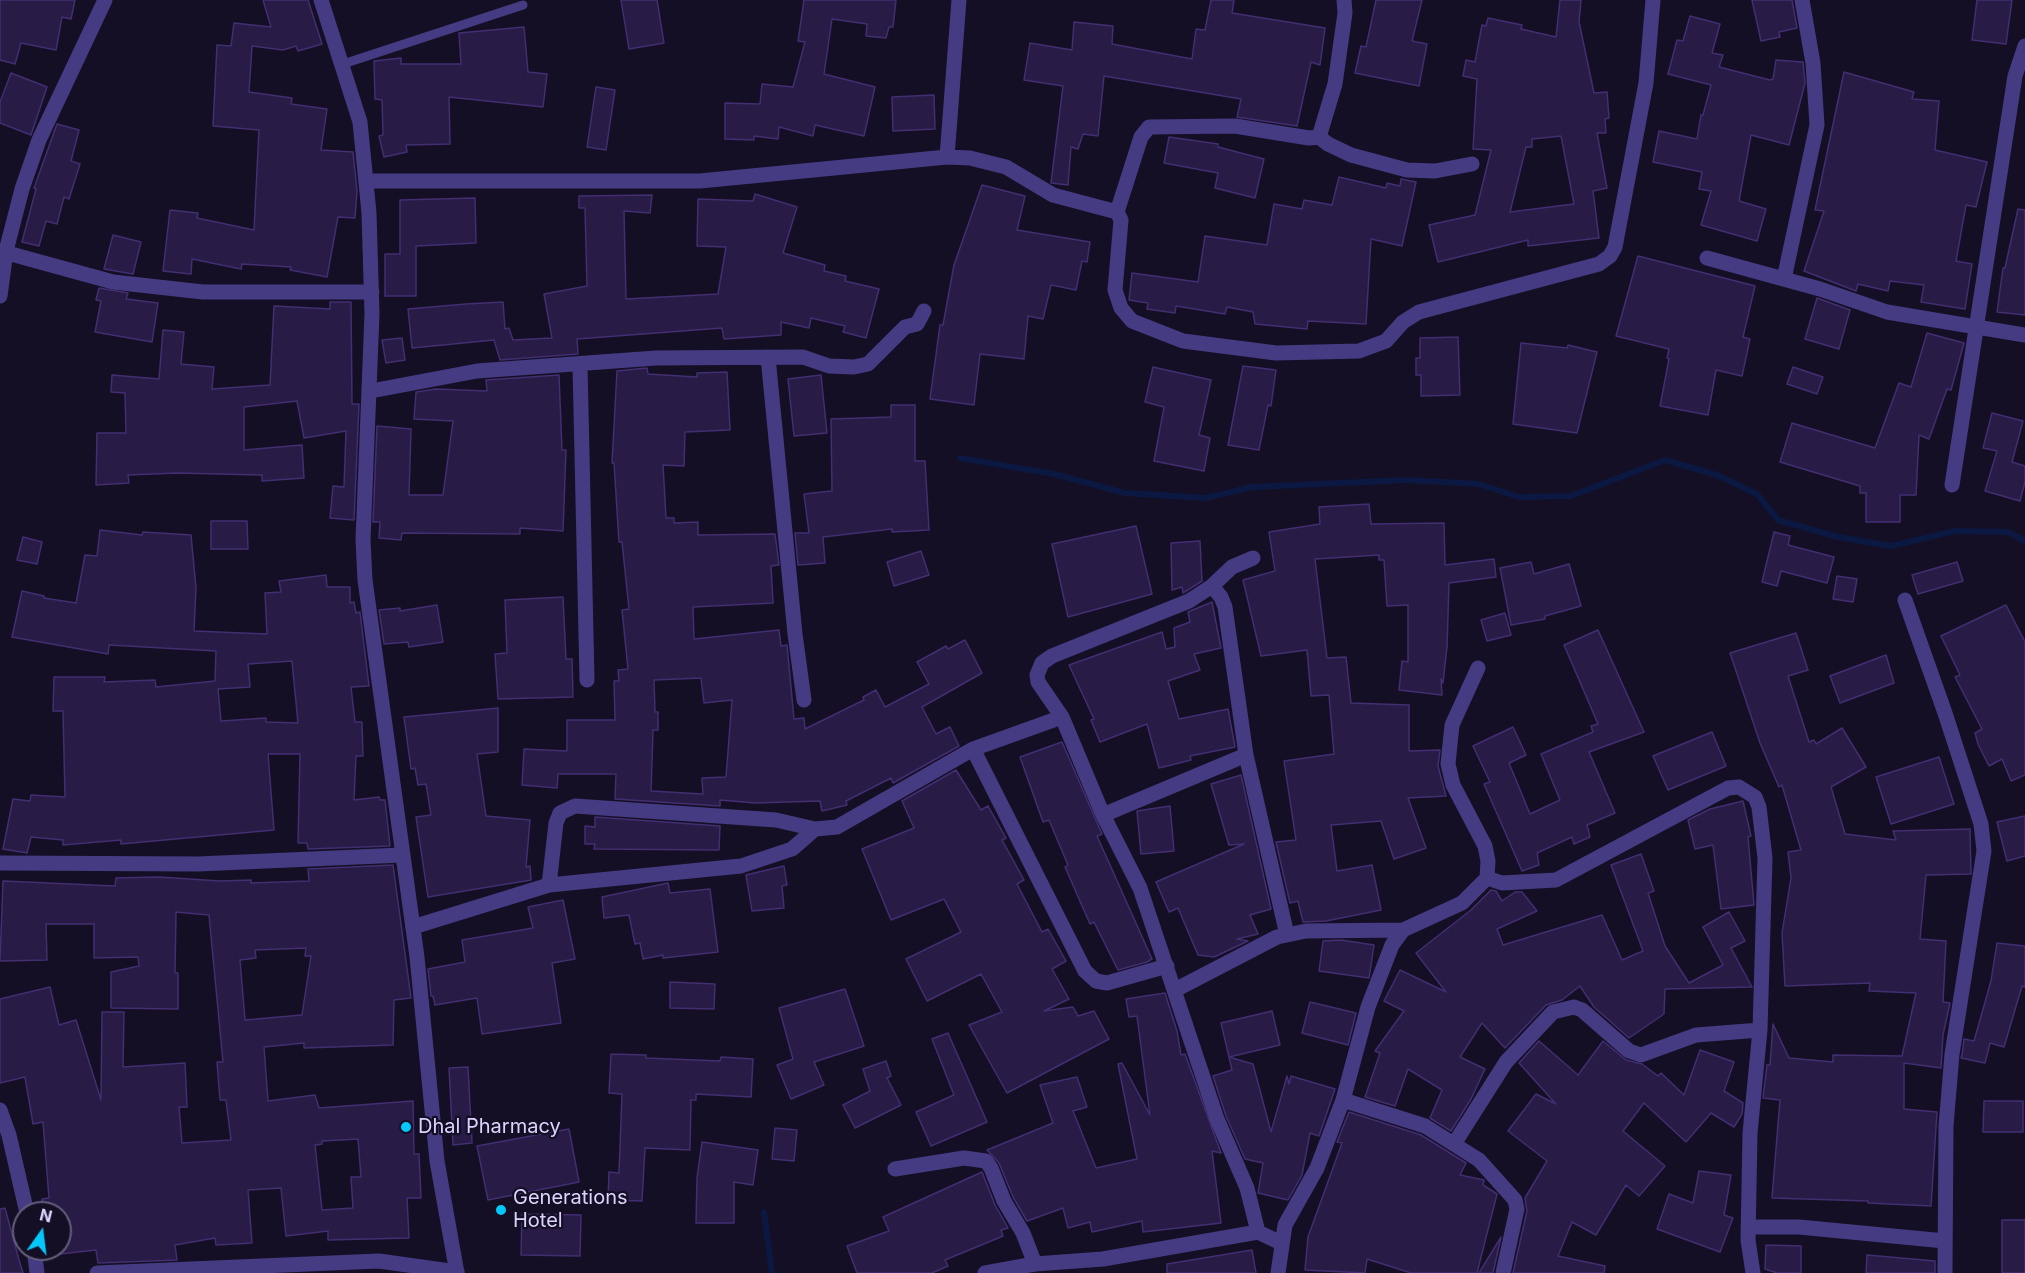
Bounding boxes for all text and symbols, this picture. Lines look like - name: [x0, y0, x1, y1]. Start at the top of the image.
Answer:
- place label: Dhal Pharmacy: [418, 1115, 561, 1139]
- marker: Dhal Pharmacy: [399, 1120, 413, 1134]
- place label: Generations Hotel: [513, 1186, 628, 1233]
- north arrow: [12, 1201, 72, 1261]
- marker: Generations Hotel: [494, 1203, 508, 1217]
- text: N: [38, 1204, 54, 1227]

